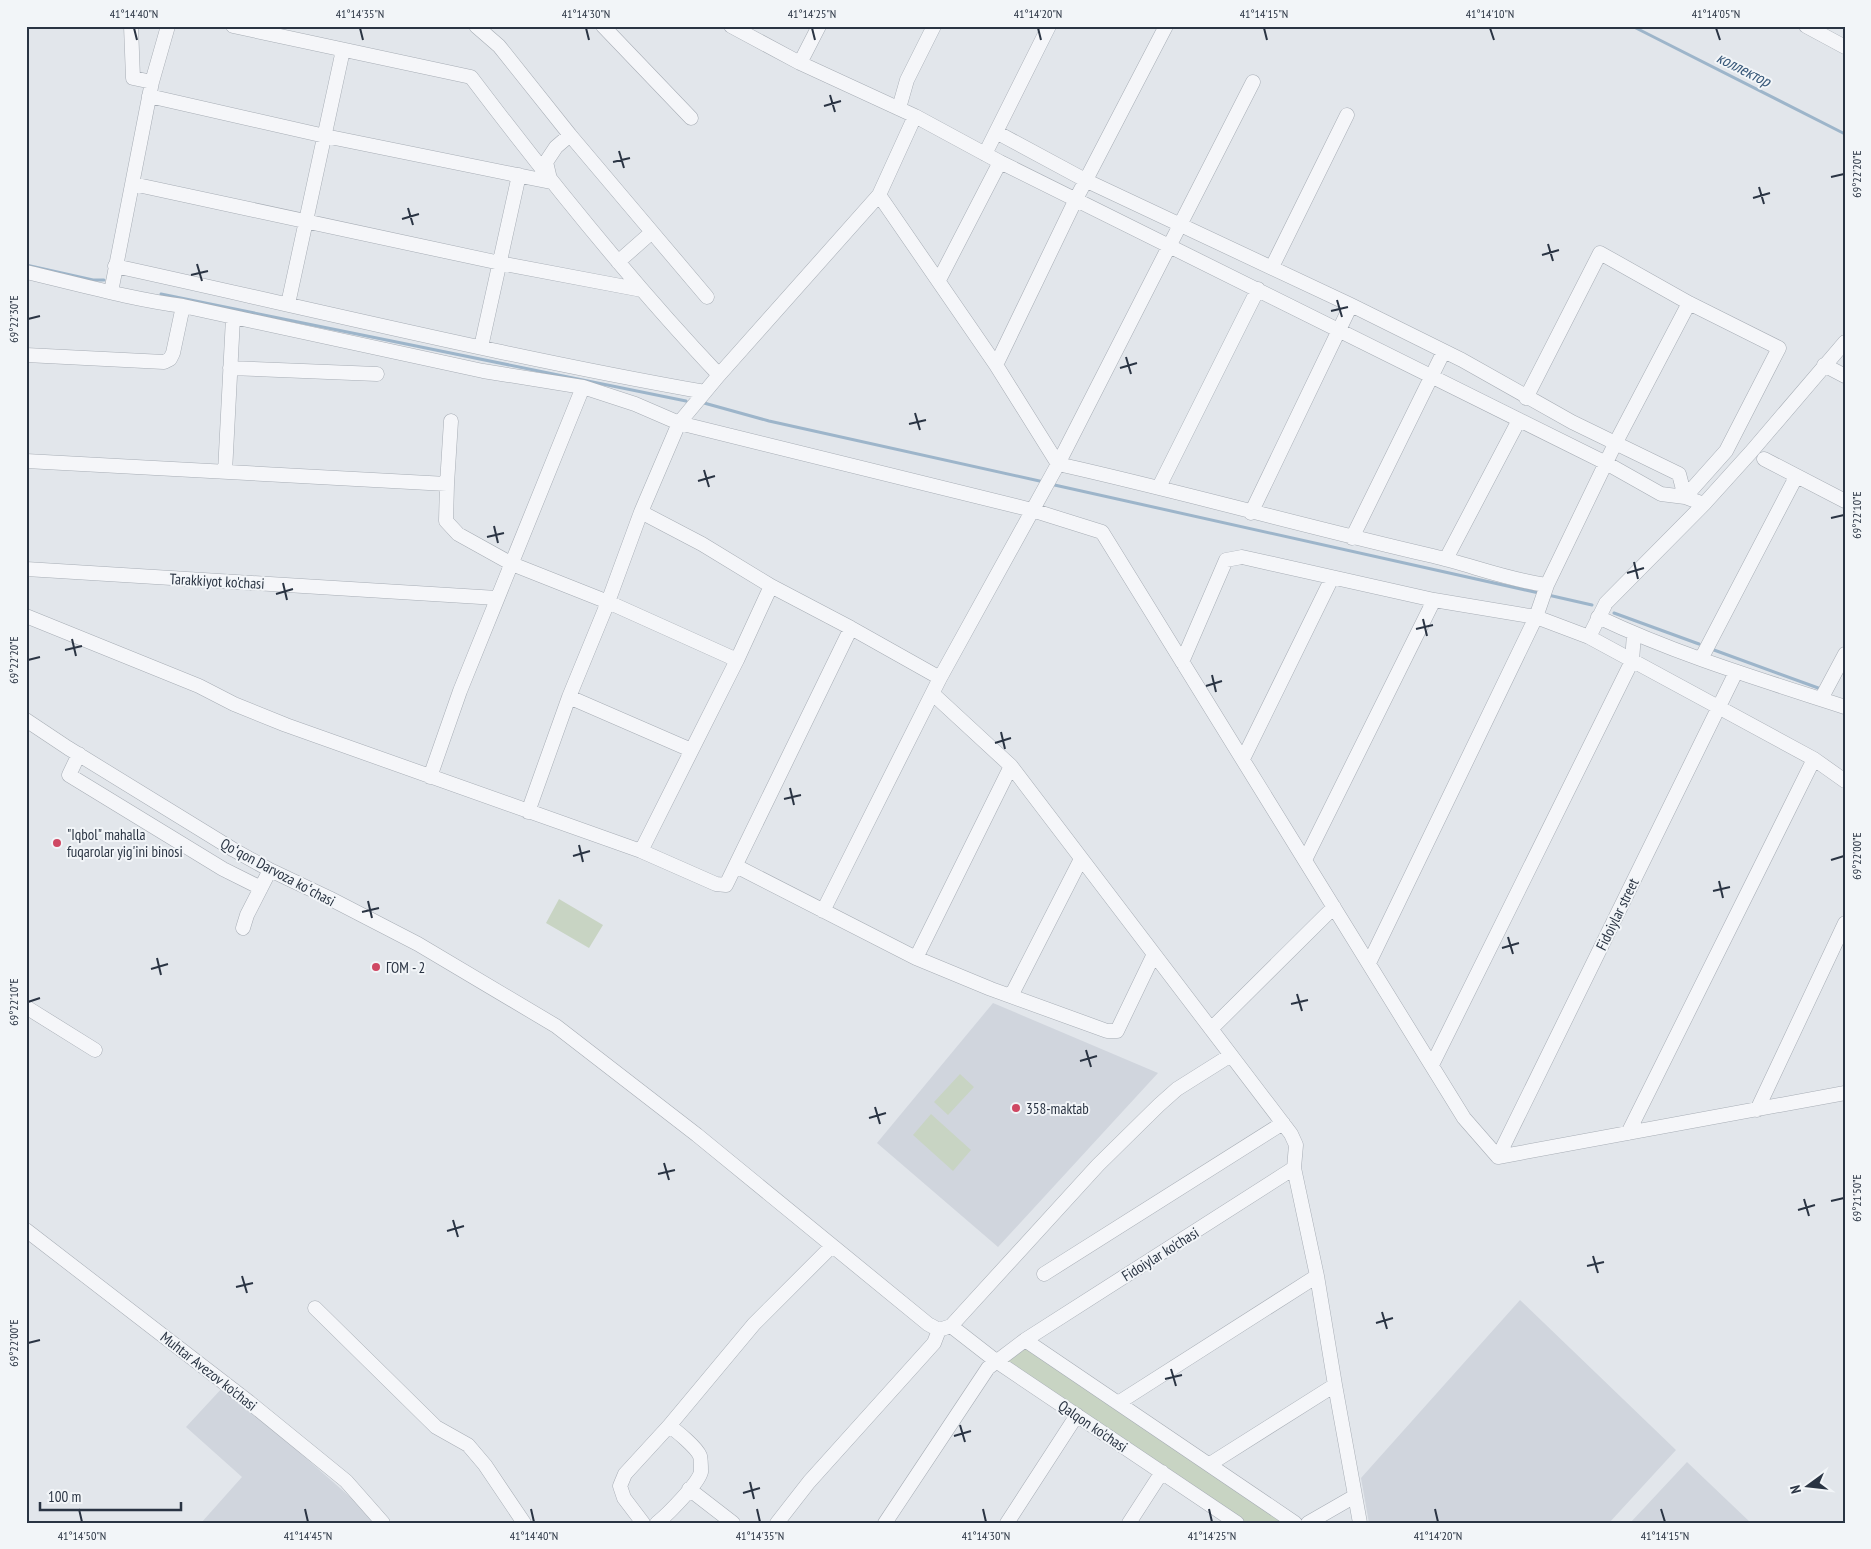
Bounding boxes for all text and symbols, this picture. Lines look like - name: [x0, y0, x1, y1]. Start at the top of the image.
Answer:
- text: 41°14'40"N: [110, 6, 158, 21]
- text: 41°14'35"N: [336, 6, 384, 21]
- text: 41°14'30"N: [562, 6, 610, 21]
- text: 41°14'25"N: [788, 6, 836, 21]
- text: 41°14'20"N: [1014, 6, 1062, 21]
- text: 41°14'15"N: [1240, 6, 1288, 21]
- text: 41°14'10"N: [1466, 6, 1514, 21]
- text: 41°14'05"N: [1692, 6, 1740, 21]
- water label: коллектор: [1714, 47, 1775, 91]
- text: 69°22'20"E: [1849, 150, 1864, 198]
- text: 69°22'30"E: [6, 295, 21, 343]
- text: 69°22'10"E: [1849, 491, 1864, 539]
- street label: Tarakkiyot ko'chasi: [169, 569, 265, 593]
- text: 69°22'20"E: [6, 636, 21, 684]
- place label: "Iqbol" mahalla fuqarolar yig'ini binosi: [67, 825, 183, 861]
- text: 69°22'00"E: [1849, 832, 1864, 880]
- street label: Qoʻqon Darvoza koʻchasi: [217, 834, 339, 910]
- marker: "Iqbol" mahalla fuqarolar yig'ini binosi: [51, 837, 63, 849]
- street label: Fidoiylar street: [1591, 875, 1643, 953]
- place label: ГОМ - 2: [386, 958, 425, 977]
- marker: ГОМ - 2: [370, 961, 382, 973]
- text: 69°22'10"E: [6, 978, 21, 1026]
- place label: 358-maktab: [1026, 1099, 1089, 1118]
- marker: 358-maktab: [1010, 1102, 1022, 1114]
- text: 69°21'50"E: [1849, 1174, 1864, 1222]
- street label: Fidoiylar ko'chasi: [1118, 1223, 1202, 1285]
- text: 69°22'00"E: [6, 1319, 21, 1367]
- street label: Muhtar Avezov ko'chasi: [157, 1327, 261, 1415]
- street label: Qalqon ko'chasi: [1055, 1396, 1131, 1456]
- north arrow: [1784, 1462, 1834, 1512]
- scale bar: [40, 1479, 181, 1511]
- text: N: [1786, 1483, 1805, 1495]
- text: 100 m: [48, 1487, 81, 1506]
- text: 41°14'50"N: [58, 1528, 106, 1543]
- text: 41°14'45"N: [284, 1528, 332, 1543]
- text: 41°14'40"N: [510, 1528, 558, 1543]
- text: 41°14'35"N: [736, 1528, 784, 1543]
- text: 41°14'30"N: [962, 1528, 1010, 1543]
- text: 41°14'25"N: [1188, 1528, 1236, 1543]
- text: 41°14'20"N: [1414, 1528, 1462, 1543]
- text: 41°14'15"N: [1641, 1528, 1689, 1543]

